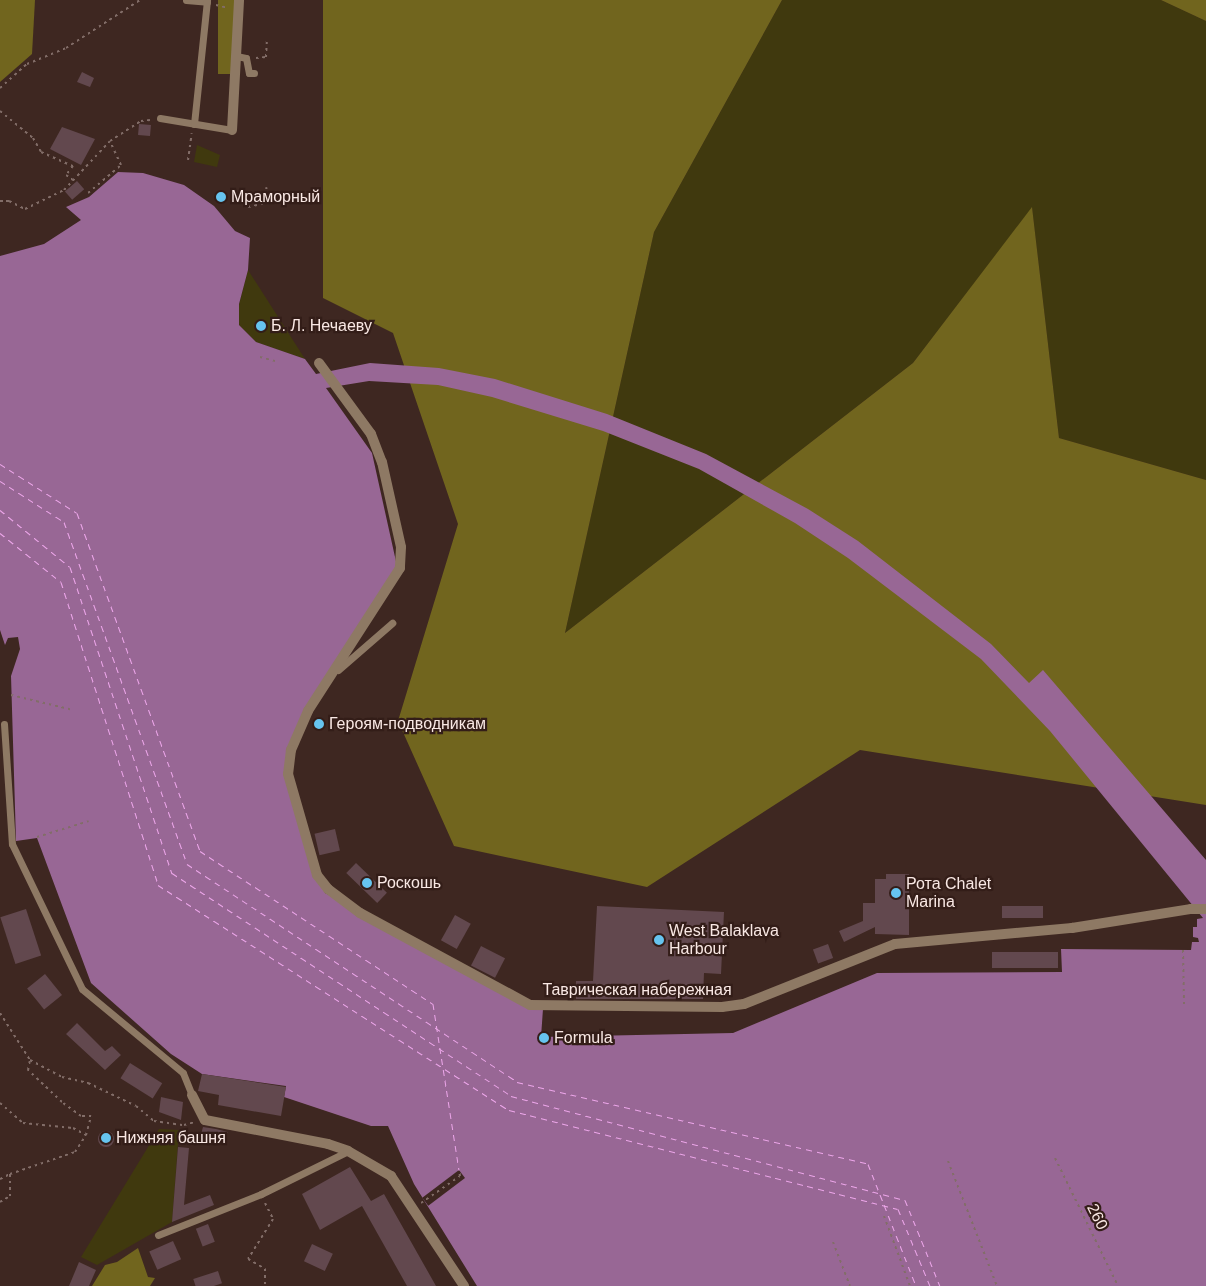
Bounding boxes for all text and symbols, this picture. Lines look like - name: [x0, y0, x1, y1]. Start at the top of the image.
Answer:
- place label: Мраморный: [231, 187, 320, 207]
- marker: Мраморный: [215, 191, 227, 203]
- place label: Б. Л. Нечаеву: [271, 316, 372, 336]
- marker: Б. Л. Нечаеву: [255, 320, 267, 332]
- place label: Героям-подводникам: [329, 714, 486, 734]
- marker: Героям-подводникам: [313, 718, 325, 730]
- place label: Роскошь: [377, 873, 441, 893]
- place label: Рота Chalet Marina: [906, 874, 991, 912]
- marker: Роскошь: [361, 877, 373, 889]
- marker: Рота Chalet Marina: [890, 887, 902, 899]
- place label: West Balaklava Harbour: [669, 921, 779, 959]
- marker: West Balaklava Harbour: [653, 934, 665, 946]
- street label: Таврическая набережная: [542, 980, 732, 1000]
- place label: Formula: [554, 1028, 613, 1048]
- marker: Formula: [538, 1032, 550, 1044]
- place label: Нижняя башня: [116, 1128, 226, 1148]
- marker: Нижняя башня: [100, 1132, 112, 1144]
- street label: 260: [1083, 1201, 1111, 1233]

